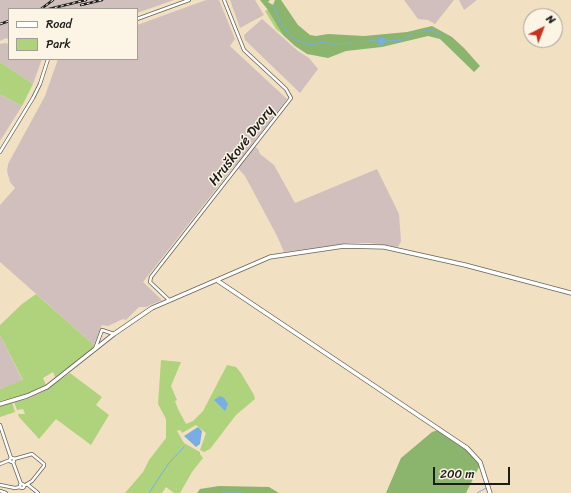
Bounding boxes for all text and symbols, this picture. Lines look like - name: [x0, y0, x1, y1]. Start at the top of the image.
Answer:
- legend: [8, 8, 138, 60]
- north arrow: [523, 8, 563, 48]
- text: N: [542, 10, 560, 29]
- text: Road: [46, 13, 72, 35]
- text: Park: [46, 33, 71, 55]
- street label: Hruškové Dvory: [206, 103, 278, 189]
- scale bar: [435, 459, 512, 485]
- text: 200 m: [440, 463, 474, 485]

